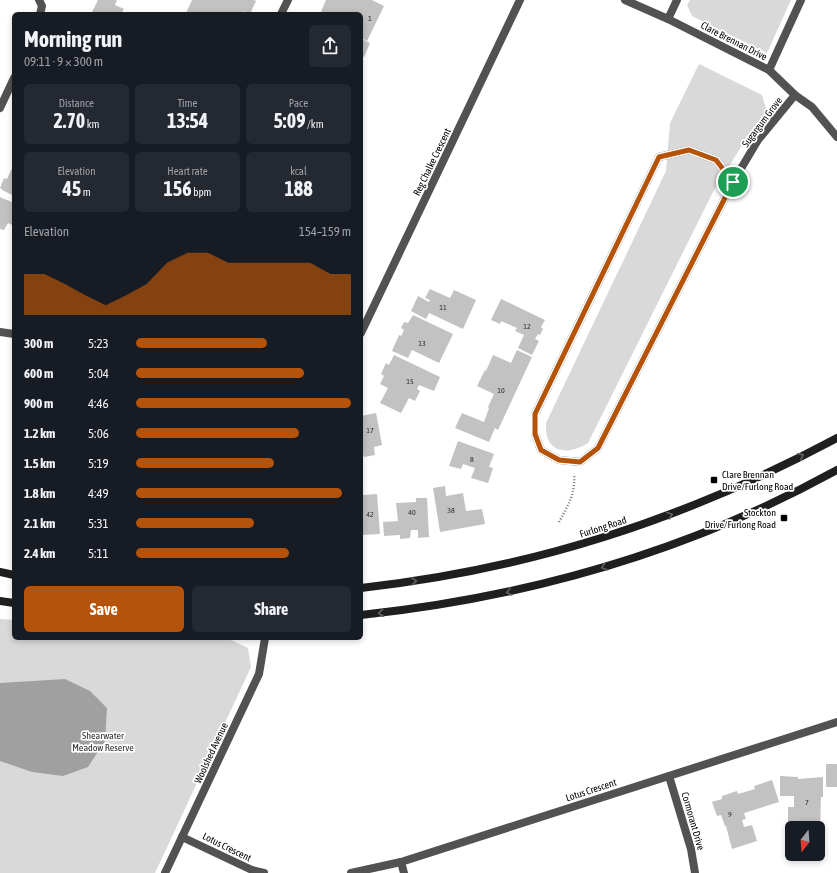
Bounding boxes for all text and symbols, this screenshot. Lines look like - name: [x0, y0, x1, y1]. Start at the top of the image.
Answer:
- house number: 1: [368, 14, 372, 23]
- street label: Clare Brennan Drive: [699, 20, 769, 63]
- button: share: [309, 25, 351, 67]
- text: Morning run: [24, 26, 122, 52]
- text: 09:11 · 9 × 300 m: [24, 54, 103, 69]
- street label: Sugargum Grove: [740, 95, 785, 149]
- text: Distance: [59, 97, 94, 109]
- text: Time: [177, 97, 198, 109]
- text: Pace: [289, 97, 308, 109]
- text: 2.70: [53, 109, 85, 132]
- text: 13:54: [167, 109, 208, 132]
- text: 5:09: [273, 109, 306, 132]
- text: km: [85, 118, 100, 130]
- text: /km: [306, 118, 324, 130]
- street label: Reg Chalke Crescent: [411, 126, 453, 197]
- text: Elevation: [57, 165, 96, 177]
- text: Heart rate: [167, 165, 208, 177]
- text: kcal: [290, 165, 307, 177]
- pin: [716, 165, 750, 199]
- icon: arrive: [722, 171, 744, 193]
- text: 45: [62, 177, 81, 200]
- text: 156: [163, 177, 192, 200]
- text: 188: [284, 177, 313, 200]
- text: m: [81, 186, 91, 198]
- text: bpm: [192, 186, 212, 198]
- text: Elevation: [24, 224, 69, 239]
- text: 154–159 m: [299, 224, 351, 239]
- house number: 11: [439, 303, 447, 312]
- house number: 12: [523, 322, 531, 331]
- text: 300 m: [24, 336, 53, 351]
- text: 5:23: [88, 336, 109, 351]
- house number: 13: [418, 339, 426, 348]
- text: 600 m: [24, 366, 53, 381]
- text: 5:04: [88, 366, 109, 381]
- house number: 15: [406, 377, 414, 386]
- house number: 10: [497, 386, 505, 395]
- text: 900 m: [24, 396, 53, 411]
- text: 4:46: [88, 396, 109, 411]
- text: 1.2 km: [24, 426, 55, 441]
- text: 5:06: [88, 426, 109, 441]
- house number: 17: [366, 426, 374, 435]
- one-way arrow: [797, 454, 805, 461]
- house number: 8: [470, 455, 474, 464]
- text: 1.5 km: [24, 456, 55, 471]
- text: 5:19: [88, 456, 109, 471]
- place label: Clare Brennan Drive/Furlong Road: [722, 469, 794, 492]
- marker: Clare Brennan Drive/Furlong Road: [709, 475, 719, 485]
- text: 1.8 km: [24, 486, 55, 501]
- text: 4:49: [88, 486, 109, 501]
- house number: 38: [447, 506, 455, 515]
- place label: Stockton Drive/Furlong Road: [705, 507, 776, 530]
- house number: 40: [408, 508, 416, 517]
- house number: 42: [366, 510, 374, 519]
- one-way arrow: [666, 511, 673, 520]
- marker: Stockton Drive/Furlong Road: [779, 513, 789, 523]
- street label: Furlong Road: [578, 514, 628, 540]
- text: 2.1 km: [24, 516, 55, 531]
- text: 5:31: [88, 516, 109, 531]
- text: 2.4 km: [24, 546, 55, 561]
- text: 5:11: [88, 546, 109, 561]
- one-way arrow: [601, 562, 608, 571]
- one-way arrow: [410, 577, 417, 586]
- button: Save: [24, 586, 184, 632]
- button: Share: [192, 586, 351, 632]
- one-way arrow: [506, 587, 512, 595]
- one-way arrow: [378, 608, 384, 617]
- street label: Woolshed Avenue: [192, 721, 230, 785]
- park label: Shearwater Meadow Reserve: [72, 730, 134, 753]
- street label: Lotus Crescent: [564, 777, 618, 803]
- street label: Cormorant Drive: [679, 791, 707, 852]
- house number: 7: [805, 798, 809, 807]
- house number: 9: [728, 810, 732, 819]
- north arrow: [785, 821, 825, 861]
- map controls: [785, 821, 825, 861]
- street label: Lotus Crescent: [201, 831, 253, 864]

